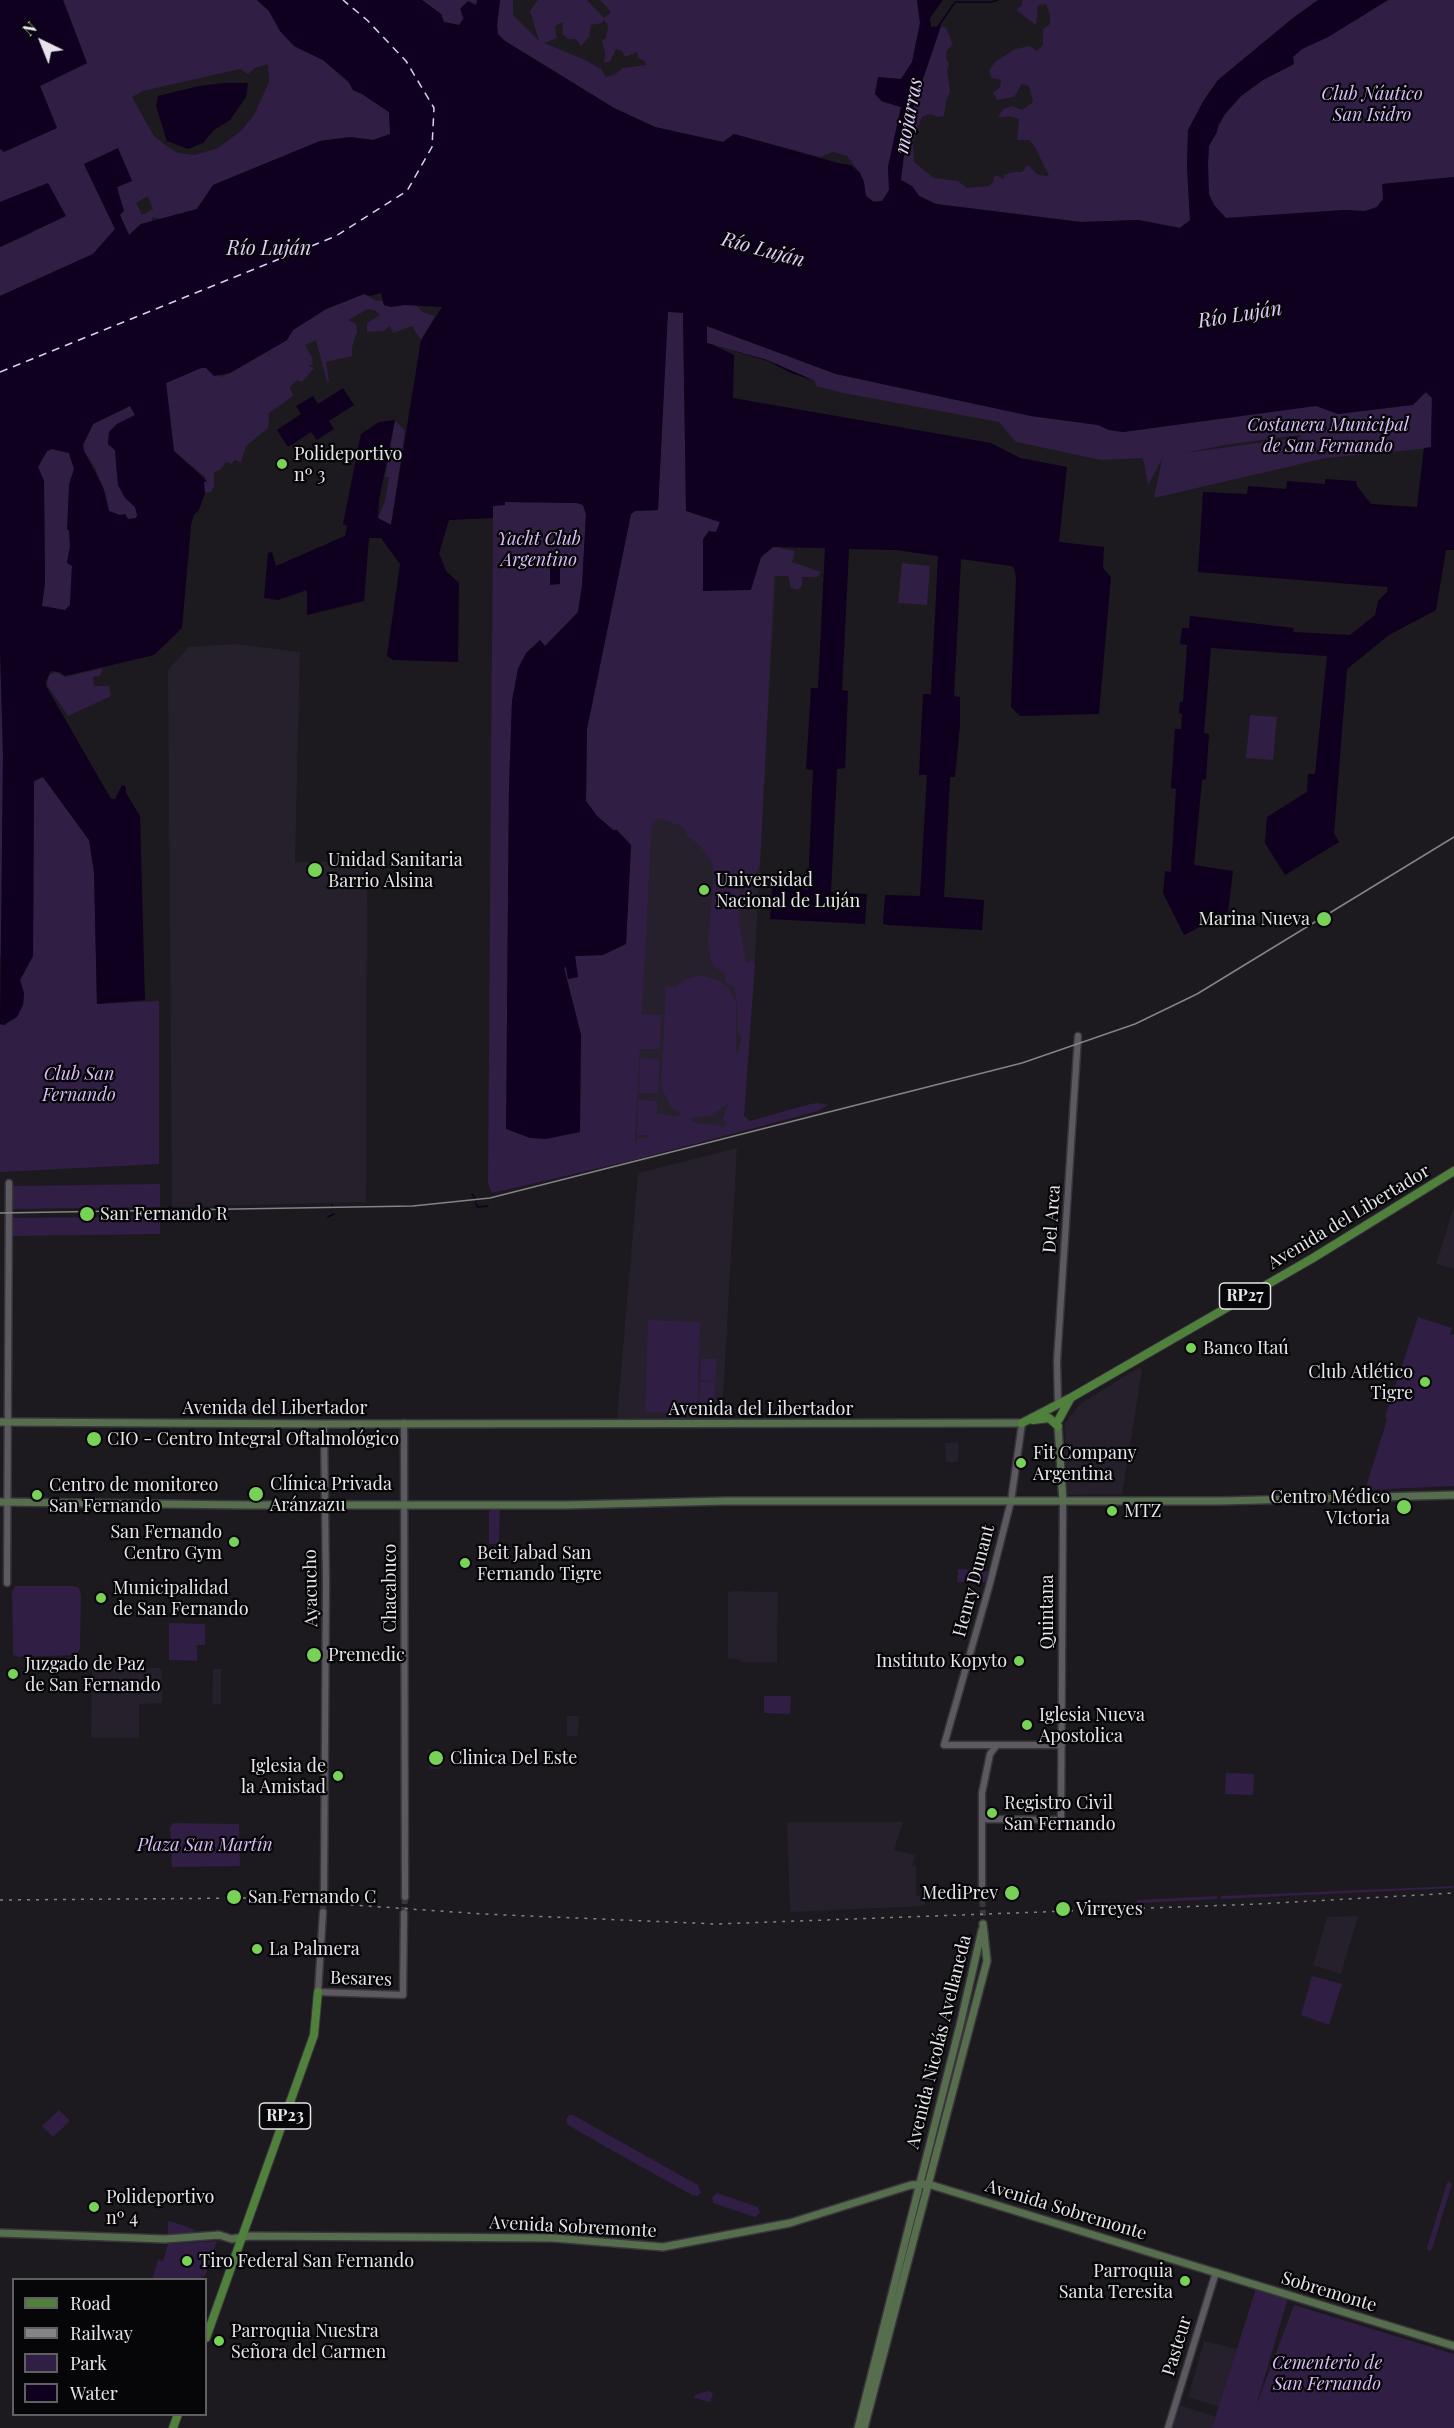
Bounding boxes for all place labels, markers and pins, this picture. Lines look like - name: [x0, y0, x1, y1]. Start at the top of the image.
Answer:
- place label: Polideportivo nº 3: [294, 443, 402, 486]
- marker: Polideportivo nº 3: [275, 457, 289, 471]
- place label: Unidad Sanitaria Barrio Alsina: [328, 849, 463, 892]
- marker: Unidad Sanitaria Barrio Alsina: [306, 861, 324, 879]
- place label: Universidad Nacional de Luján: [716, 869, 860, 912]
- marker: Universidad Nacional de Luján: [697, 883, 711, 897]
- place label: Marina Nueva: [1198, 908, 1310, 930]
- marker: Marina Nueva: [1315, 910, 1333, 928]
- place label: San Fernando R: [100, 1203, 228, 1225]
- marker: San Fernando R: [78, 1205, 96, 1223]
- place label: Banco Itaú: [1203, 1337, 1289, 1359]
- marker: Banco Itaú: [1184, 1341, 1198, 1355]
- place label: Club Atlético Tigre: [1308, 1361, 1413, 1404]
- marker: Club Atlético Tigre: [1418, 1375, 1432, 1389]
- place label: CIO - Centro Integral Oftalmológico: [107, 1428, 399, 1450]
- marker: CIO - Centro Integral Oftalmológico: [85, 1430, 103, 1448]
- place label: Fit Company Argentina: [1033, 1442, 1137, 1484]
- marker: Fit Company Argentina: [1014, 1456, 1028, 1470]
- place label: Clínica Privada Aránzazu: [270, 1473, 392, 1516]
- place label: Centro de monitoreo San Fernando: [49, 1474, 218, 1516]
- marker: Clínica Privada Aránzazu: [247, 1485, 265, 1503]
- place label: Centro Médico VIctoria: [1271, 1486, 1390, 1528]
- marker: Centro de monitoreo San Fernando: [30, 1488, 44, 1502]
- marker: Centro Médico VIctoria: [1395, 1498, 1413, 1516]
- place label: MTZ: [1124, 1500, 1162, 1522]
- marker: MTZ: [1105, 1504, 1119, 1518]
- place label: San Fernando Centro Gym: [110, 1521, 222, 1564]
- marker: San Fernando Centro Gym: [227, 1535, 241, 1549]
- place label: Beit Jabad San Fernando Tigre: [477, 1542, 602, 1584]
- marker: Beit Jabad San Fernando Tigre: [458, 1556, 472, 1570]
- place label: Municipalidad de San Fernando: [113, 1577, 249, 1620]
- marker: Municipalidad de San Fernando: [94, 1591, 108, 1605]
- place label: Premedic: [328, 1644, 405, 1666]
- marker: Premedic: [305, 1646, 323, 1664]
- place label: Instituto Kopyto: [876, 1650, 1007, 1672]
- place label: Juzgado de Paz de San Fernando: [25, 1653, 161, 1696]
- marker: Instituto Kopyto: [1012, 1654, 1026, 1668]
- marker: Juzgado de Paz de San Fernando: [6, 1667, 20, 1681]
- place label: Iglesia Nueva Apostolica: [1039, 1704, 1145, 1746]
- marker: Iglesia Nueva Apostolica: [1020, 1718, 1034, 1732]
- place label: Clinica Del Este: [450, 1747, 577, 1769]
- marker: Clinica Del Este: [427, 1749, 445, 1767]
- place label: Iglesia de la Amistad: [241, 1755, 326, 1798]
- marker: Iglesia de la Amistad: [331, 1769, 345, 1783]
- place label: Registro Civil San Fernando: [1004, 1792, 1116, 1834]
- marker: Registro Civil San Fernando: [985, 1806, 999, 1820]
- place label: MediPrev: [922, 1882, 998, 1904]
- marker: MediPrev: [1003, 1884, 1021, 1902]
- place label: San Fernando C: [248, 1886, 376, 1908]
- marker: San Fernando C: [225, 1888, 243, 1906]
- place label: Virreyes: [1076, 1898, 1143, 1920]
- marker: Virreyes: [1054, 1900, 1072, 1918]
- place label: La Palmera: [269, 1938, 360, 1960]
- marker: La Palmera: [250, 1942, 264, 1956]
- place label: Polideportivo nº 4: [106, 2186, 214, 2228]
- marker: Polideportivo nº 4: [87, 2200, 101, 2214]
- place label: Tiro Federal San Fernando: [199, 2250, 414, 2272]
- marker: Tiro Federal San Fernando: [180, 2254, 194, 2268]
- place label: Parroquia Santa Teresita: [1059, 2260, 1173, 2302]
- marker: Parroquia Santa Teresita: [1178, 2274, 1192, 2288]
- place label: Parroquia Nuestra Señora del Carmen: [231, 2320, 386, 2362]
- marker: Parroquia Nuestra Señora del Carmen: [212, 2334, 226, 2348]

